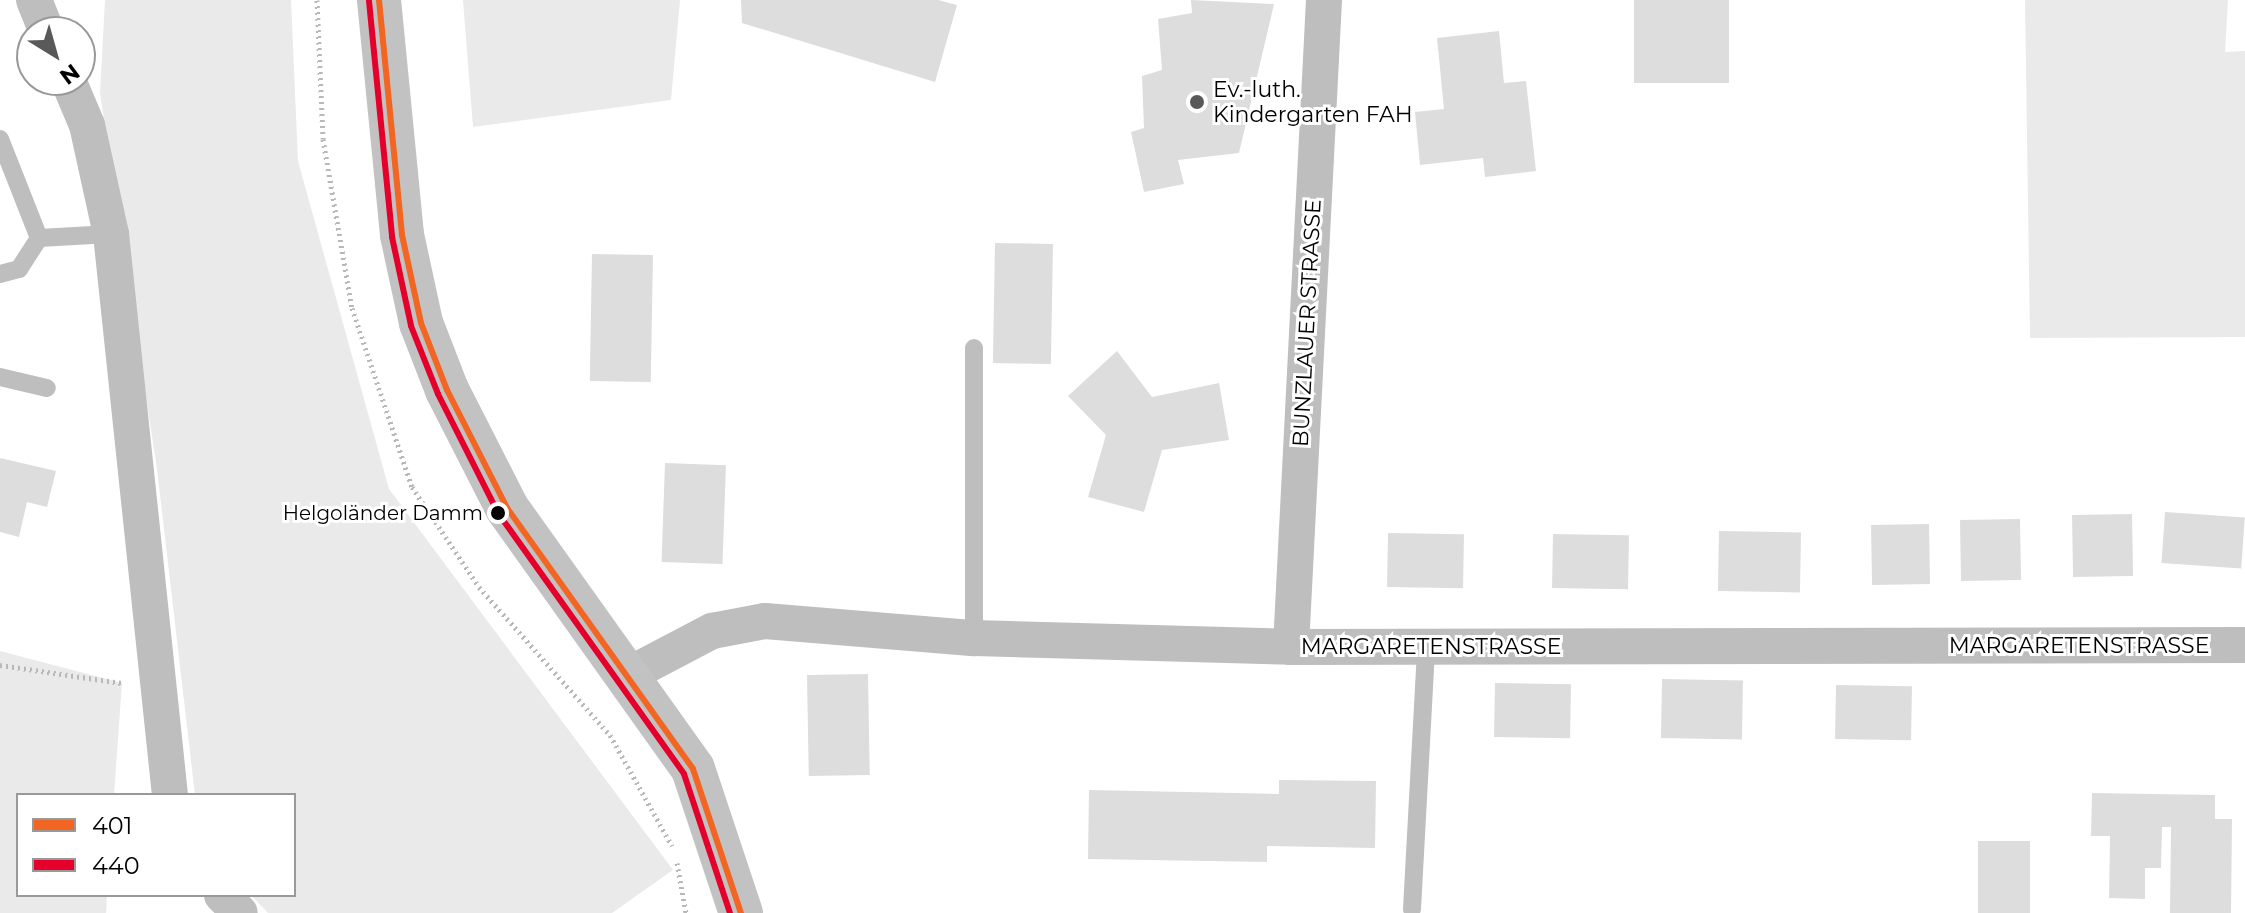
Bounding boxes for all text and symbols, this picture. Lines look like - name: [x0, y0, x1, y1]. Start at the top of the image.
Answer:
- north arrow: [16, 16, 96, 96]
- text: N: [54, 58, 85, 90]
- place label: Ev.-luth. Kindergarten FAH: [1213, 76, 1413, 128]
- marker: Ev.-luth. Kindergarten FAH: [1188, 93, 1206, 111]
- street label: BUNZLAUER STRASSE: [1287, 199, 1327, 447]
- place label: Helgoländer Damm: [283, 501, 483, 525]
- marker: Helgoländer Damm: [490, 505, 506, 521]
- street label: MARGARETENSTRASSE: [1949, 633, 2209, 659]
- street label: MARGARETENSTRASSE: [1301, 634, 1561, 660]
- legend: [16, 793, 296, 897]
- text: 401: [92, 811, 132, 840]
- text: 440: [92, 851, 140, 880]

